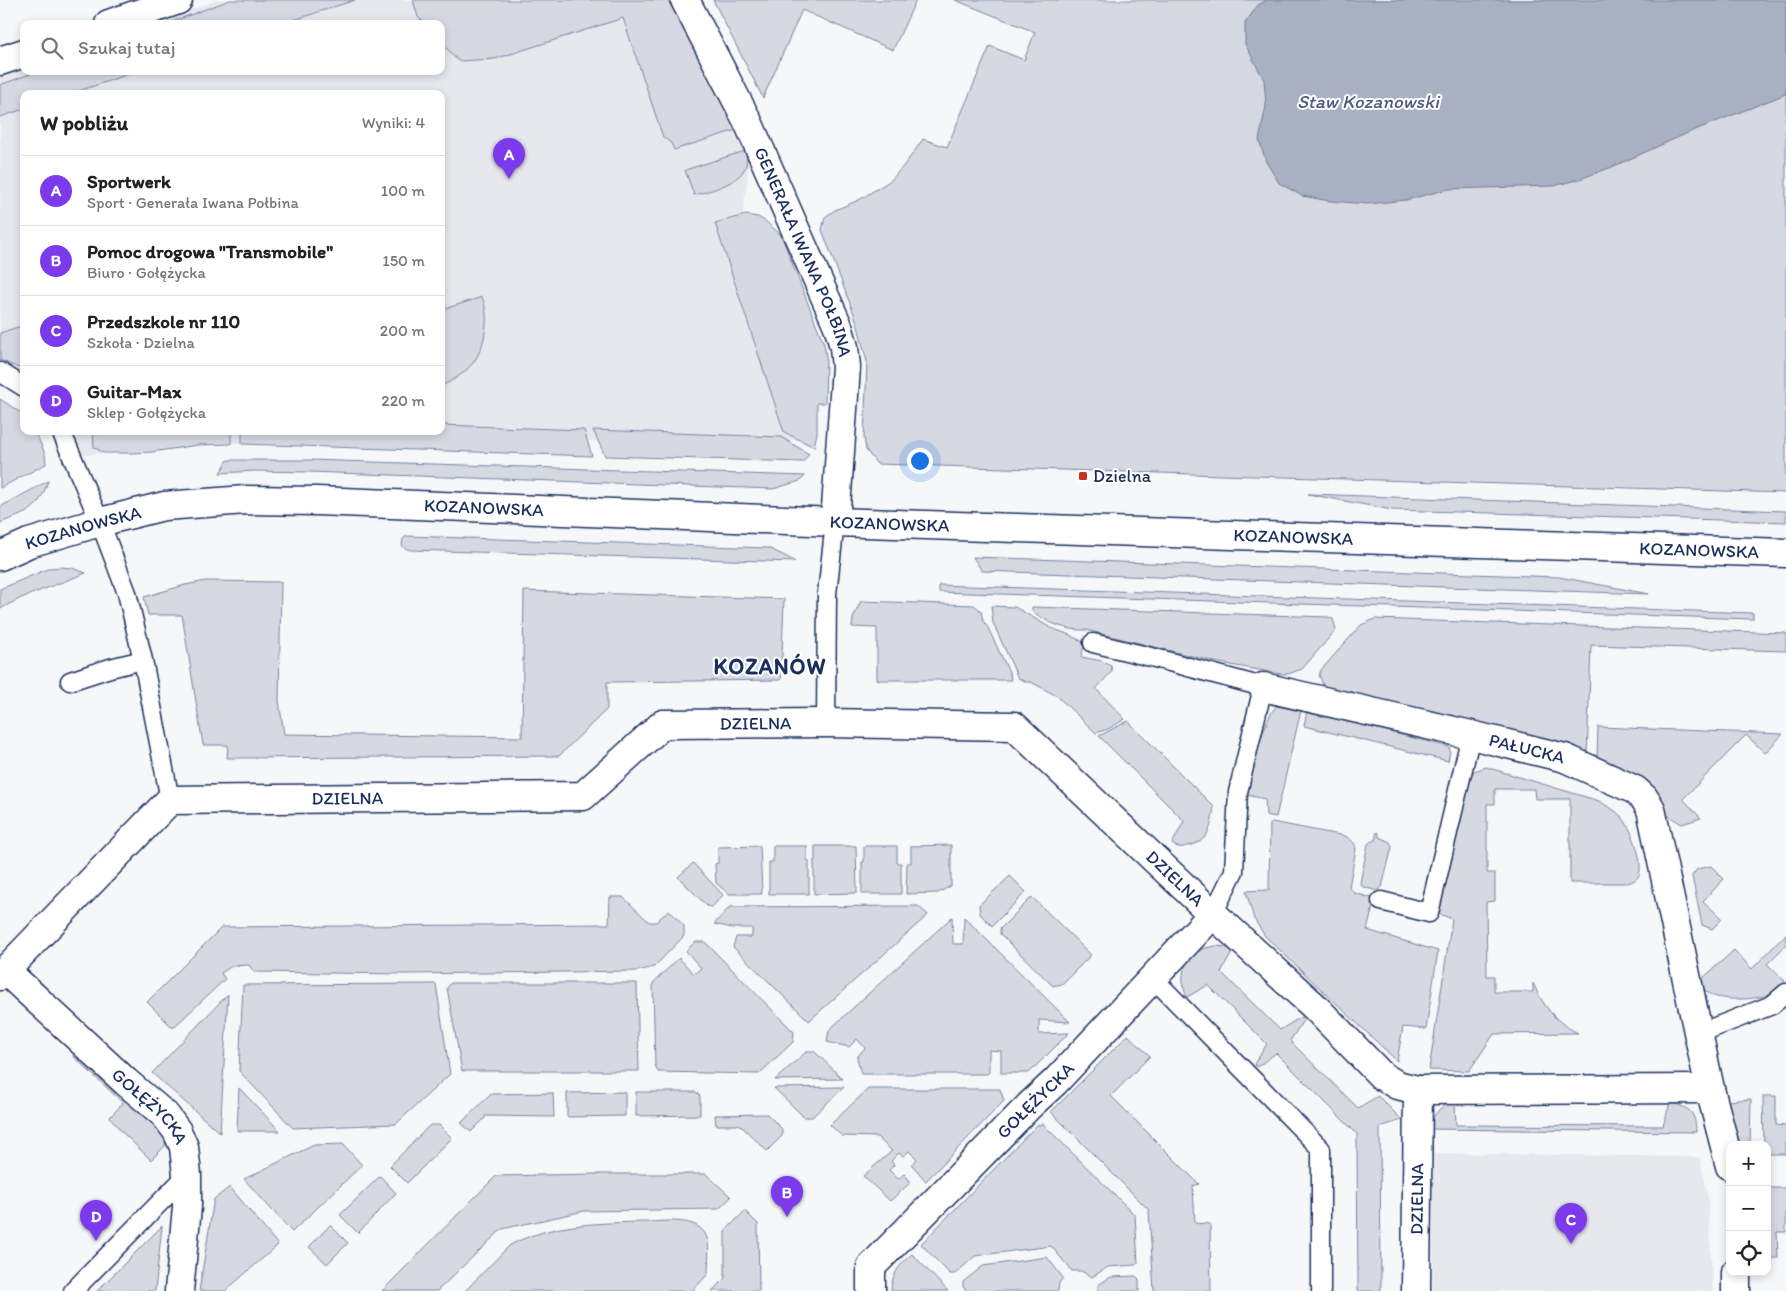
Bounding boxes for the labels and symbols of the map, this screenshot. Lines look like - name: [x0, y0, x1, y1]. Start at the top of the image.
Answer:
- water label: Staw Kozanowski: [1297, 90, 1441, 113]
- pin: A: [493, 138, 525, 179]
- street label: GENERAŁA IWANA POŁBINA: [749, 144, 856, 359]
- your location: [907, 448, 933, 474]
- place label: Dzielna: [1093, 465, 1152, 487]
- marker: Dzielna: [1077, 470, 1089, 482]
- street label: KOZANOWSKA: [424, 494, 545, 521]
- street label: KOZANOWSKA: [22, 501, 144, 555]
- street label: KOZANOWSKA: [829, 511, 950, 537]
- street label: KOZANOWSKA: [1233, 524, 1354, 550]
- street label: KOZANOWSKA: [1639, 537, 1760, 563]
- district label: KOZANÓW: [714, 653, 826, 680]
- street label: DZIELNA: [720, 712, 792, 735]
- street label: PAŁUCKA: [1487, 729, 1567, 769]
- street label: DZIELNA: [311, 787, 384, 810]
- street label: DZIELNA: [1141, 846, 1209, 911]
- street label: GOŁĘŻYCKA: [992, 1057, 1079, 1143]
- street label: GOŁĘŻYCKA: [107, 1063, 193, 1148]
- street label: DZIELNA: [1406, 1163, 1428, 1235]
- pin: B: [771, 1176, 803, 1217]
- pin: D: [80, 1200, 112, 1241]
- pin: C: [1555, 1203, 1587, 1244]

